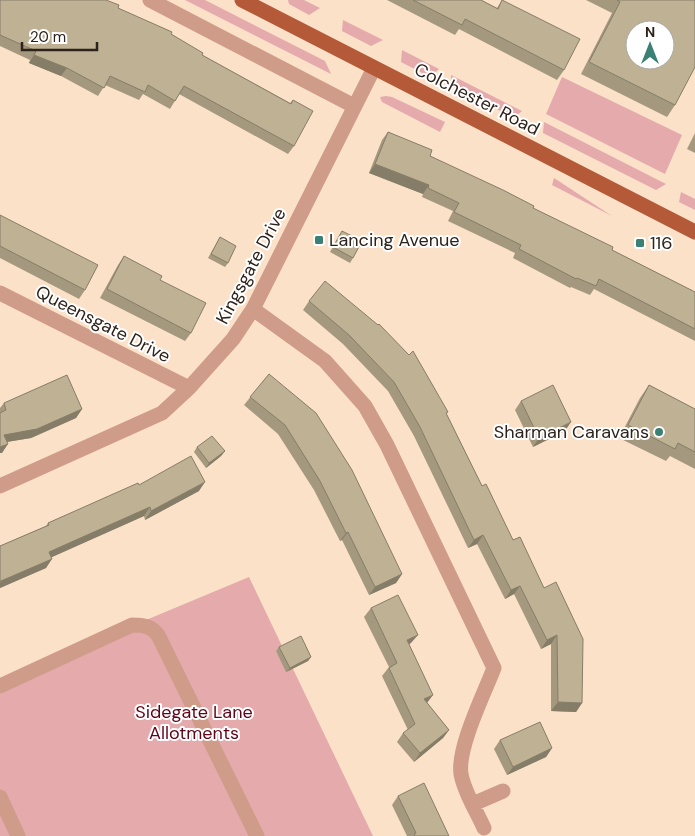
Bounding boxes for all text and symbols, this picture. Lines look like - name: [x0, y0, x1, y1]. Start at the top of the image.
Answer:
- scale bar: [22, 20, 98, 52]
- north arrow: [625, 20, 675, 70]
- text: N: [645, 23, 655, 41]
- text: 20 m: [30, 27, 66, 47]
- street label: Colchester Road: [410, 57, 544, 141]
- street label: Kingsgate Drive: [210, 204, 292, 328]
- place label: Lancing Avenue: [329, 228, 460, 252]
- place label: 116: [650, 231, 673, 255]
- marker: Lancing Avenue: [313, 234, 325, 246]
- marker: 116: [634, 237, 646, 249]
- street label: Queensgate Drive: [32, 280, 174, 368]
- place label: Sharman Caravans: [494, 420, 649, 444]
- marker: Sharman Caravans: [653, 426, 665, 438]
- park label: Sidegate Lane Allotments: [135, 700, 253, 745]

